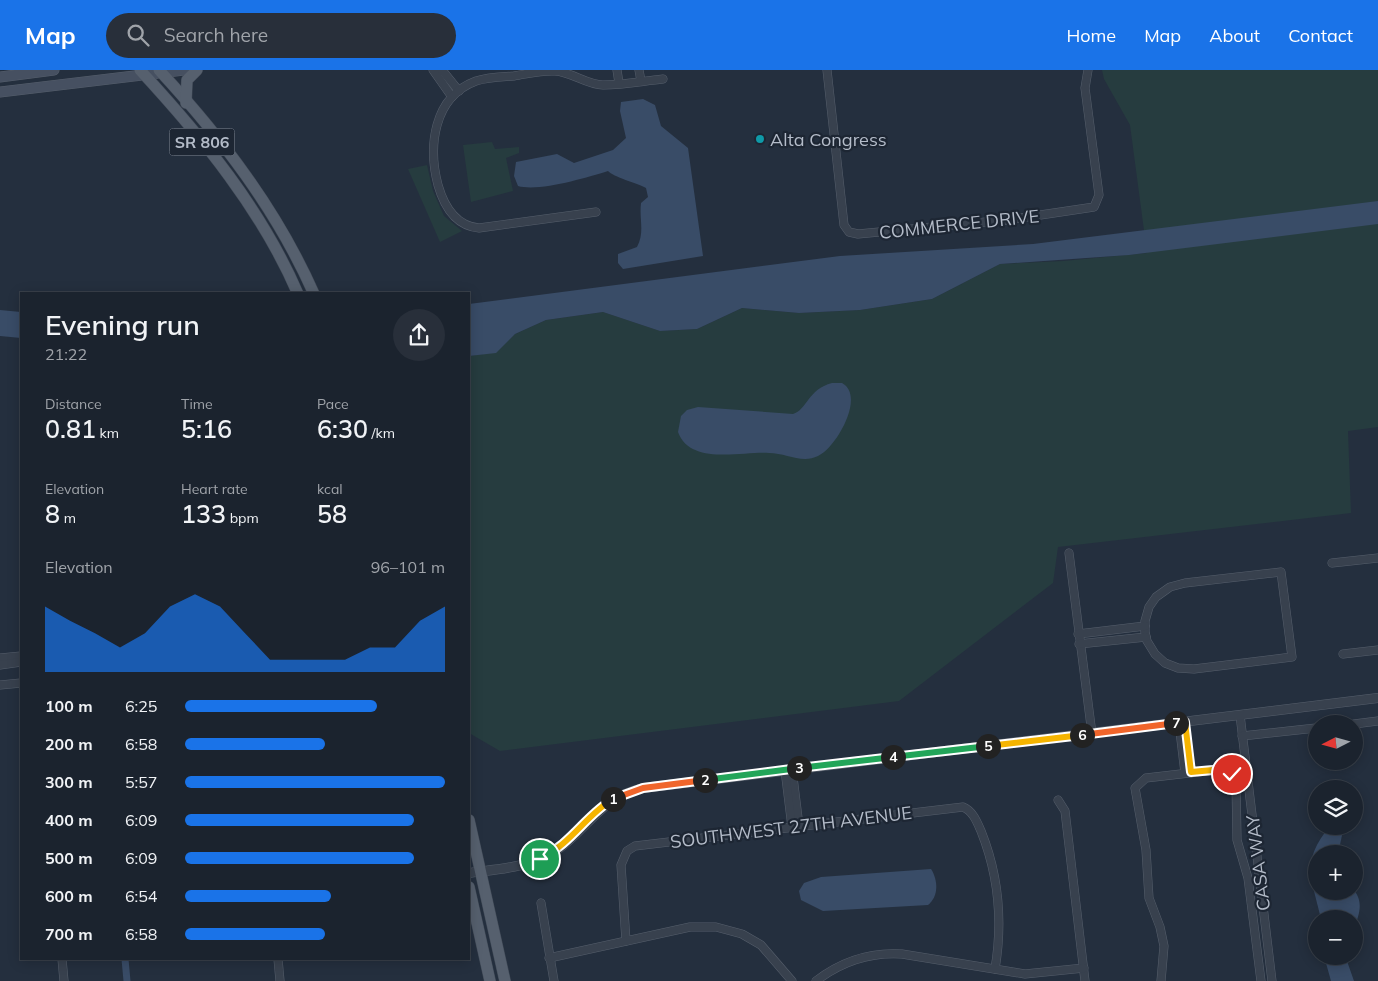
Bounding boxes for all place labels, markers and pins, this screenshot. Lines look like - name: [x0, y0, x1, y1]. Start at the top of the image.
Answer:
- place label: Alta Congress: [770, 128, 887, 151]
- marker: Alta Congress: [754, 133, 766, 145]
- pin: 7: [1164, 710, 1188, 736]
- pin: 6: [1070, 722, 1094, 748]
- pin: 5: [976, 734, 1000, 758]
- pin: 4: [880, 744, 906, 770]
- pin: [1211, 753, 1253, 795]
- pin: 3: [786, 756, 812, 780]
- pin: 2: [692, 768, 718, 792]
- pin: 1: [600, 786, 626, 812]
- pin: [519, 838, 561, 880]

